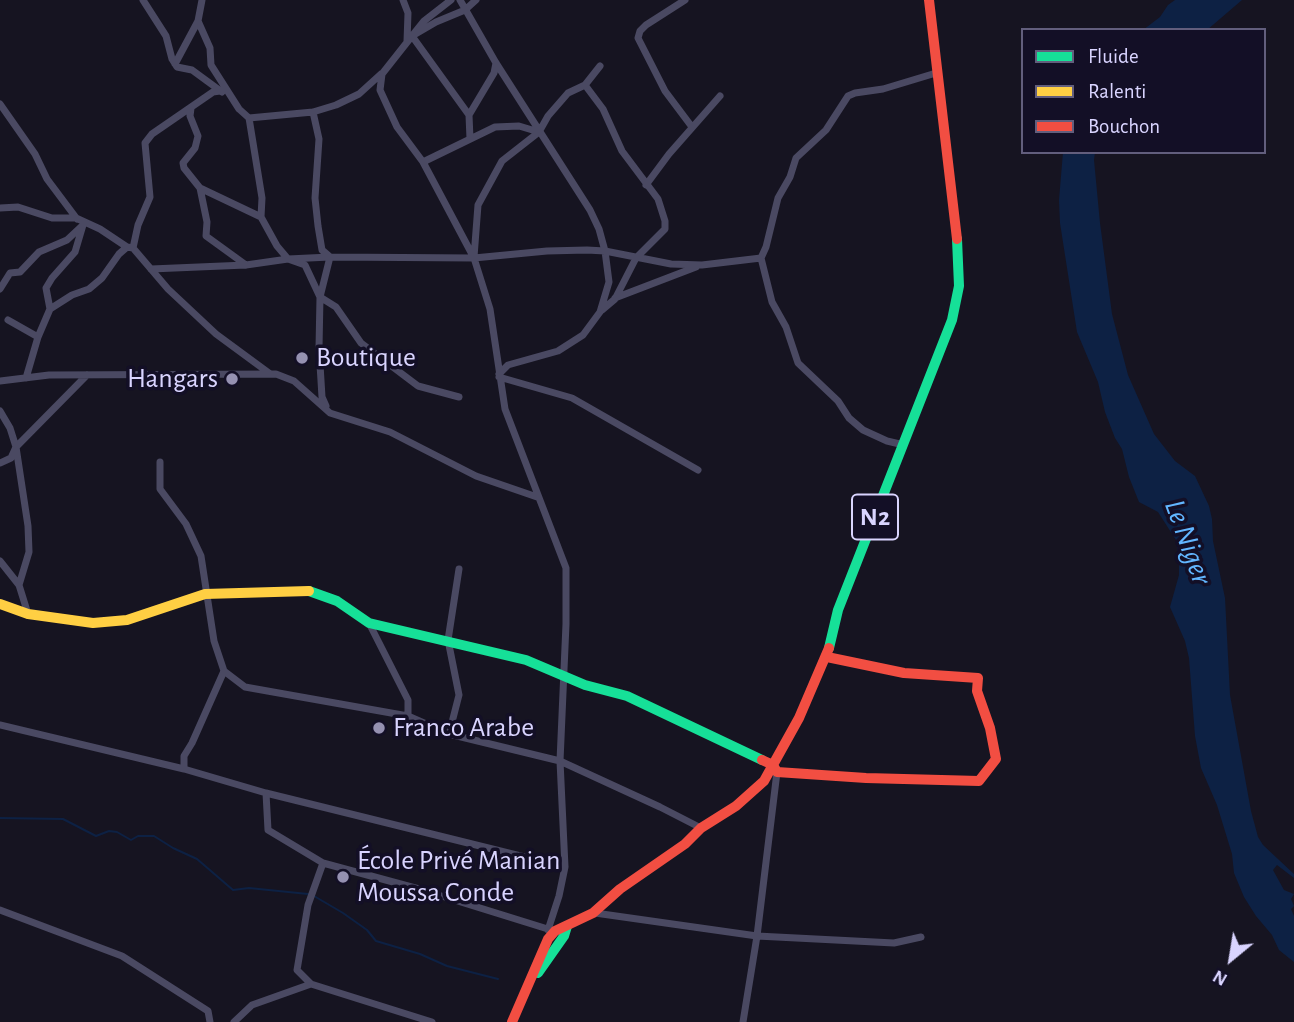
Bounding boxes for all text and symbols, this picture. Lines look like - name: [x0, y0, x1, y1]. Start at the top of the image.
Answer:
- legend: [1021, 28, 1266, 154]
- text: Fluide: [1088, 46, 1139, 67]
- text: Ralenti: [1088, 81, 1146, 102]
- text: Bouchon: [1088, 116, 1160, 137]
- place label: Boutique: [316, 341, 416, 375]
- marker: Boutique: [294, 350, 310, 366]
- place label: Hangars: [127, 362, 218, 396]
- marker: Hangars: [224, 371, 240, 387]
- road number: N2: [852, 495, 898, 540]
- water label: Le Niger: [1156, 495, 1220, 589]
- place label: Franco Arabe: [393, 711, 534, 745]
- marker: Franco Arabe: [371, 720, 387, 736]
- place label: École Privé Manian Moussa Conde: [357, 844, 560, 910]
- marker: École Privé Manian Moussa Conde: [335, 869, 351, 885]
- north arrow: [1196, 924, 1266, 994]
- text: N: [1210, 966, 1231, 989]

